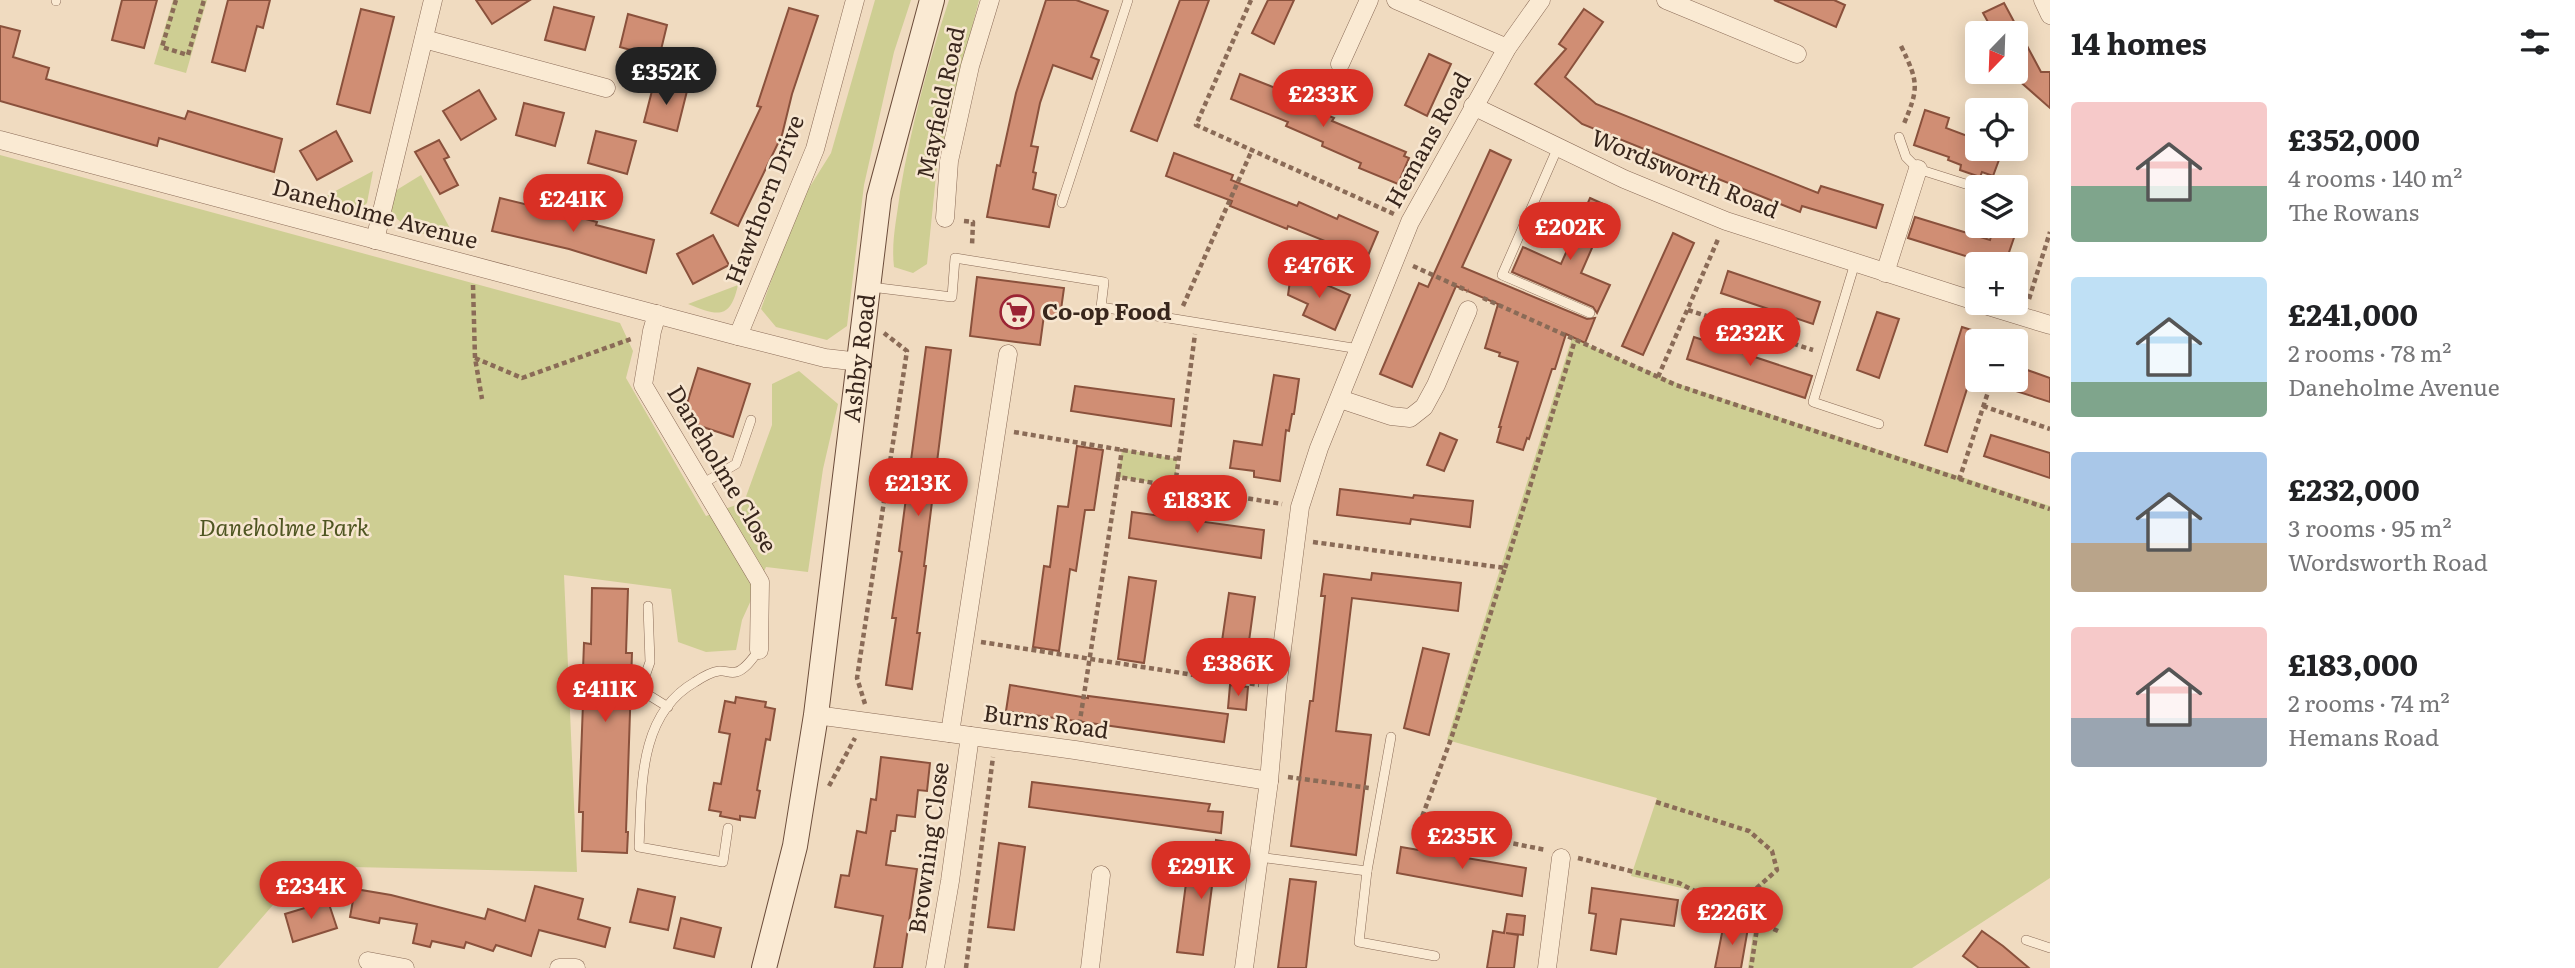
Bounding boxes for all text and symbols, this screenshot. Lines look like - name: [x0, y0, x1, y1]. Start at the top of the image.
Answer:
- text: 14 homes: [2071, 20, 2207, 64]
- north arrow: [1965, 21, 2028, 84]
- map controls: [1965, 21, 2028, 392]
- street label: Mayfield Road: [906, 23, 972, 182]
- icon: filters: [2516, 23, 2554, 61]
- pin: £352K: [617, 48, 715, 107]
- text: £352K: [631, 53, 701, 87]
- street label: Hemans Road: [1375, 65, 1478, 213]
- pin: £233K: [1274, 69, 1372, 129]
- text: £233K: [1288, 75, 1358, 109]
- button: locate: [1965, 98, 2028, 161]
- street label: Hawthorn Drive: [715, 109, 811, 289]
- text: £352,000: [2288, 116, 2420, 160]
- street label: Wordsworth Road: [1587, 119, 1785, 225]
- icon: home: [2127, 130, 2211, 214]
- text: 4 rooms · 140 m²: [2288, 160, 2462, 194]
- street label: Daneholme Avenue: [269, 168, 482, 256]
- pin: £241K: [524, 174, 622, 234]
- button: layers: [1965, 175, 2028, 238]
- text: £241K: [539, 180, 607, 214]
- text: The Rowans: [2288, 194, 2419, 228]
- pin: £202K: [1521, 202, 1619, 262]
- text: £202K: [1535, 208, 1605, 242]
- pin: £476K: [1270, 240, 1368, 300]
- text: £476K: [1284, 246, 1354, 280]
- button: +: [1965, 252, 2028, 315]
- text: £241,000: [2288, 291, 2418, 335]
- street label: Ashby Road: [833, 292, 882, 424]
- supermarket icon: Co-op Food: [998, 293, 1036, 331]
- place label: Co-op Food: [1042, 293, 1172, 327]
- icon: home: [2127, 305, 2211, 389]
- pin: £232K: [1701, 308, 1799, 368]
- text: £232K: [1715, 314, 1785, 348]
- button: −: [1965, 329, 2028, 392]
- text: 2 rooms · 78 m²: [2288, 335, 2451, 369]
- text: Daneholme Avenue: [2288, 369, 2500, 403]
- street label: Daneholme Close: [660, 378, 787, 558]
- pin: £213K: [869, 458, 967, 518]
- text: £213K: [885, 464, 951, 498]
- text: £232,000: [2288, 466, 2420, 510]
- pin: £183K: [1148, 476, 1246, 535]
- icon: home: [2127, 480, 2211, 564]
- text: £183K: [1163, 481, 1231, 515]
- park label: Daneholme Park: [199, 509, 370, 543]
- text: 3 rooms · 95 m²: [2288, 510, 2452, 544]
- text: Wordsworth Road: [2288, 544, 2488, 578]
- pin: £386K: [1189, 638, 1287, 698]
- text: £183,000: [2288, 641, 2418, 685]
- text: £386K: [1202, 644, 1274, 678]
- icon: home: [2127, 655, 2211, 739]
- pin: £411K: [556, 664, 654, 724]
- text: £411K: [573, 670, 637, 704]
- text: 2 rooms · 74 m²: [2288, 685, 2450, 719]
- street label: Burns Road: [981, 694, 1111, 746]
- text: Hemans Road: [2288, 719, 2439, 753]
- street label: Browning Close: [898, 760, 956, 936]
- pin: £235K: [1413, 812, 1511, 871]
- text: £235K: [1427, 817, 1497, 851]
- pin: £291K: [1152, 842, 1250, 901]
- text: £291K: [1167, 847, 1235, 881]
- pin: £234K: [262, 862, 360, 921]
- text: £234K: [276, 867, 346, 901]
- pin: £226K: [1683, 888, 1781, 947]
- text: £226K: [1697, 893, 1767, 927]

